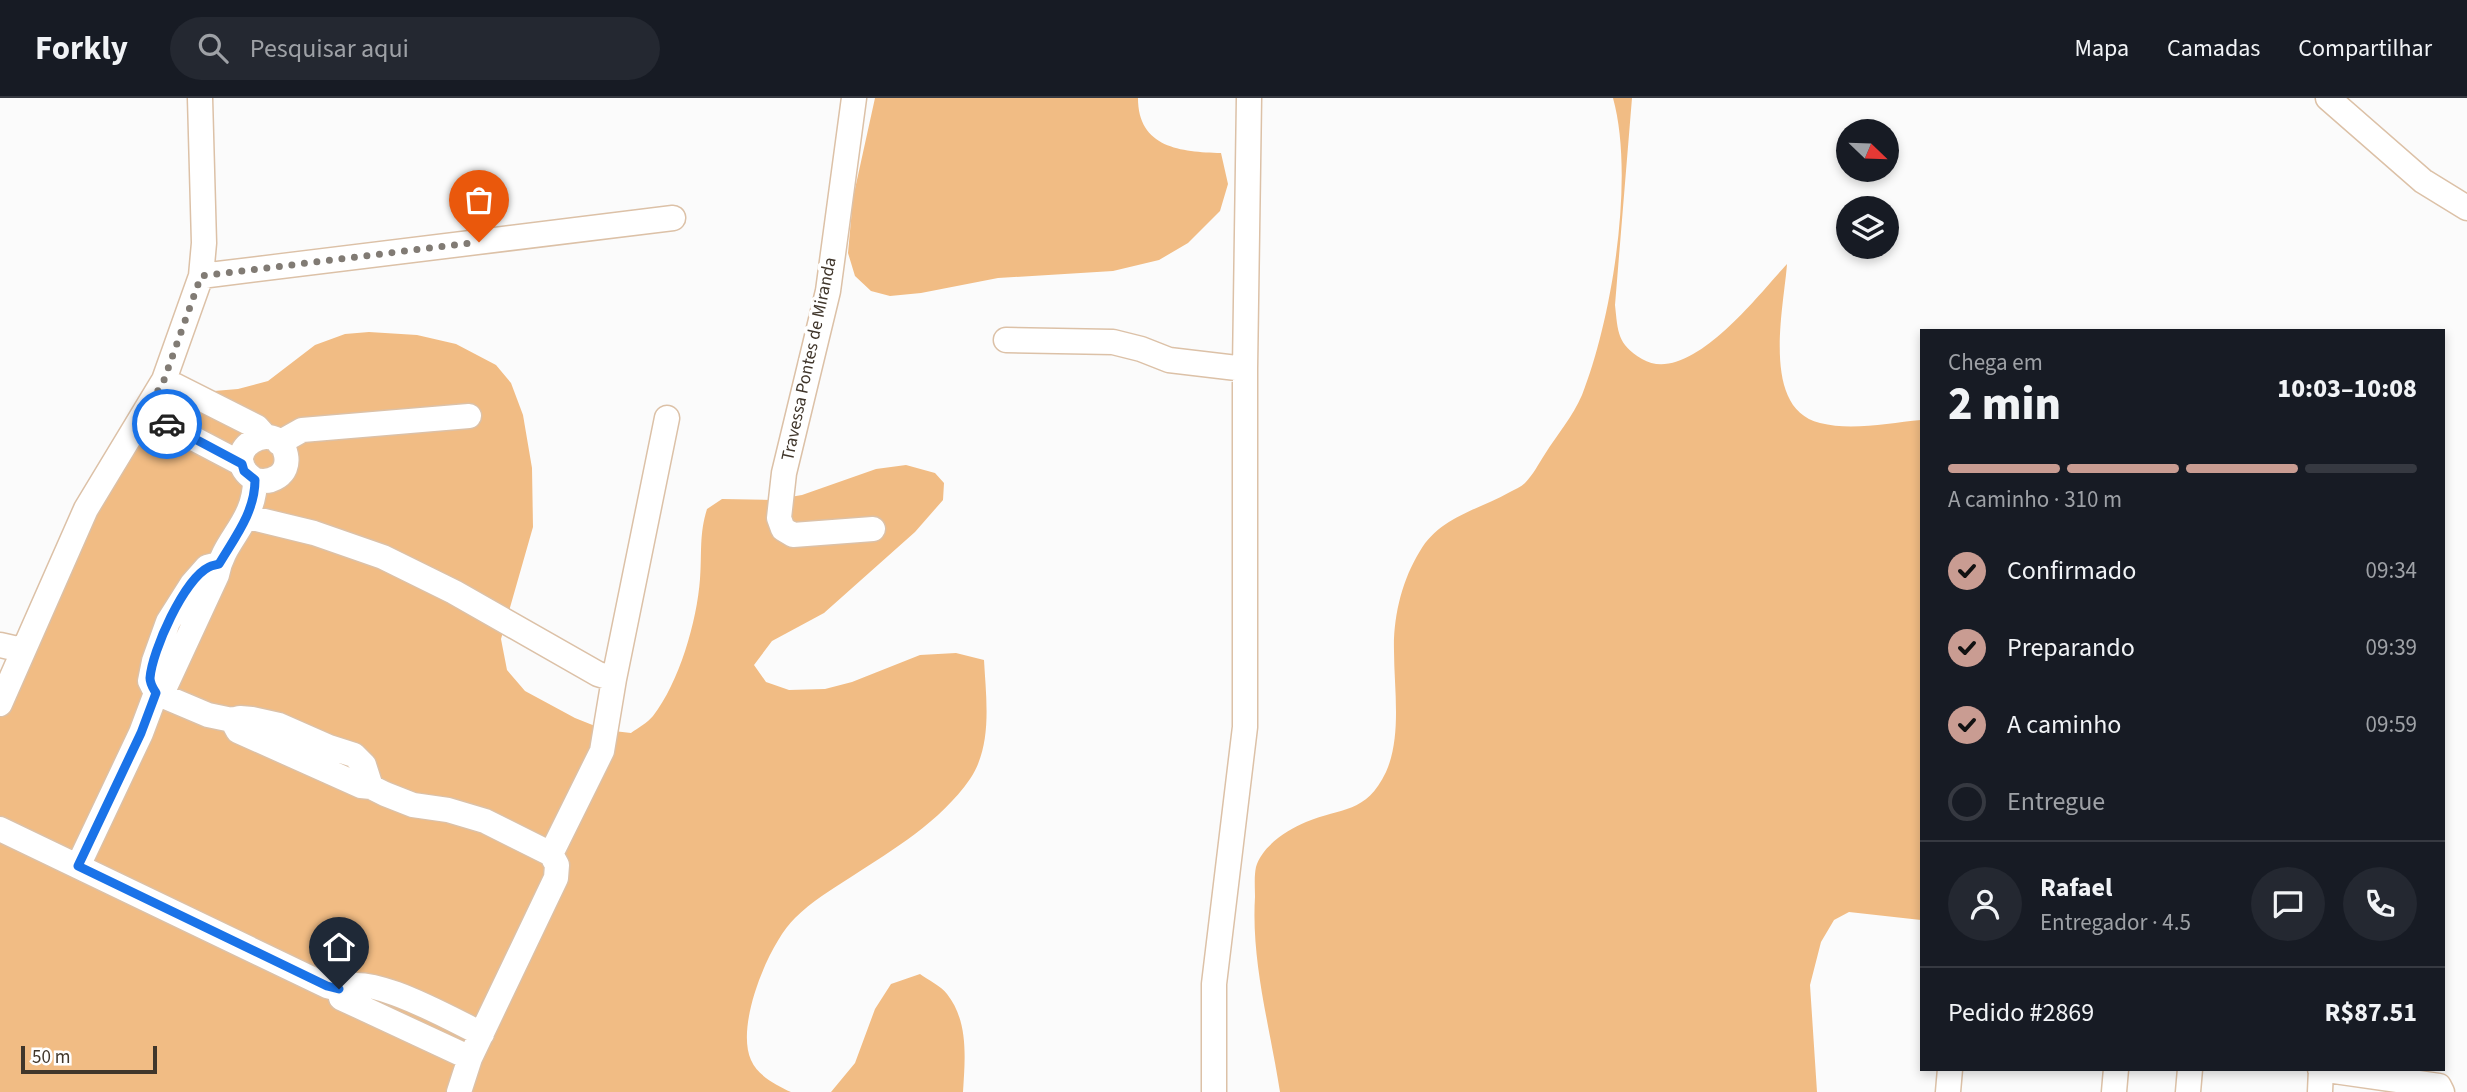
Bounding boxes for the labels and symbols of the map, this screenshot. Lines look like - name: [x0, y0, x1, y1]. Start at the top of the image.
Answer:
- north arrow: [1836, 119, 1899, 182]
- pin: [449, 170, 509, 242]
- street label: Travessa Pontes de Miranda: [775, 255, 843, 463]
- courier: [132, 389, 202, 459]
- pin: [309, 917, 369, 989]
- scale bar: [21, 1043, 158, 1075]

